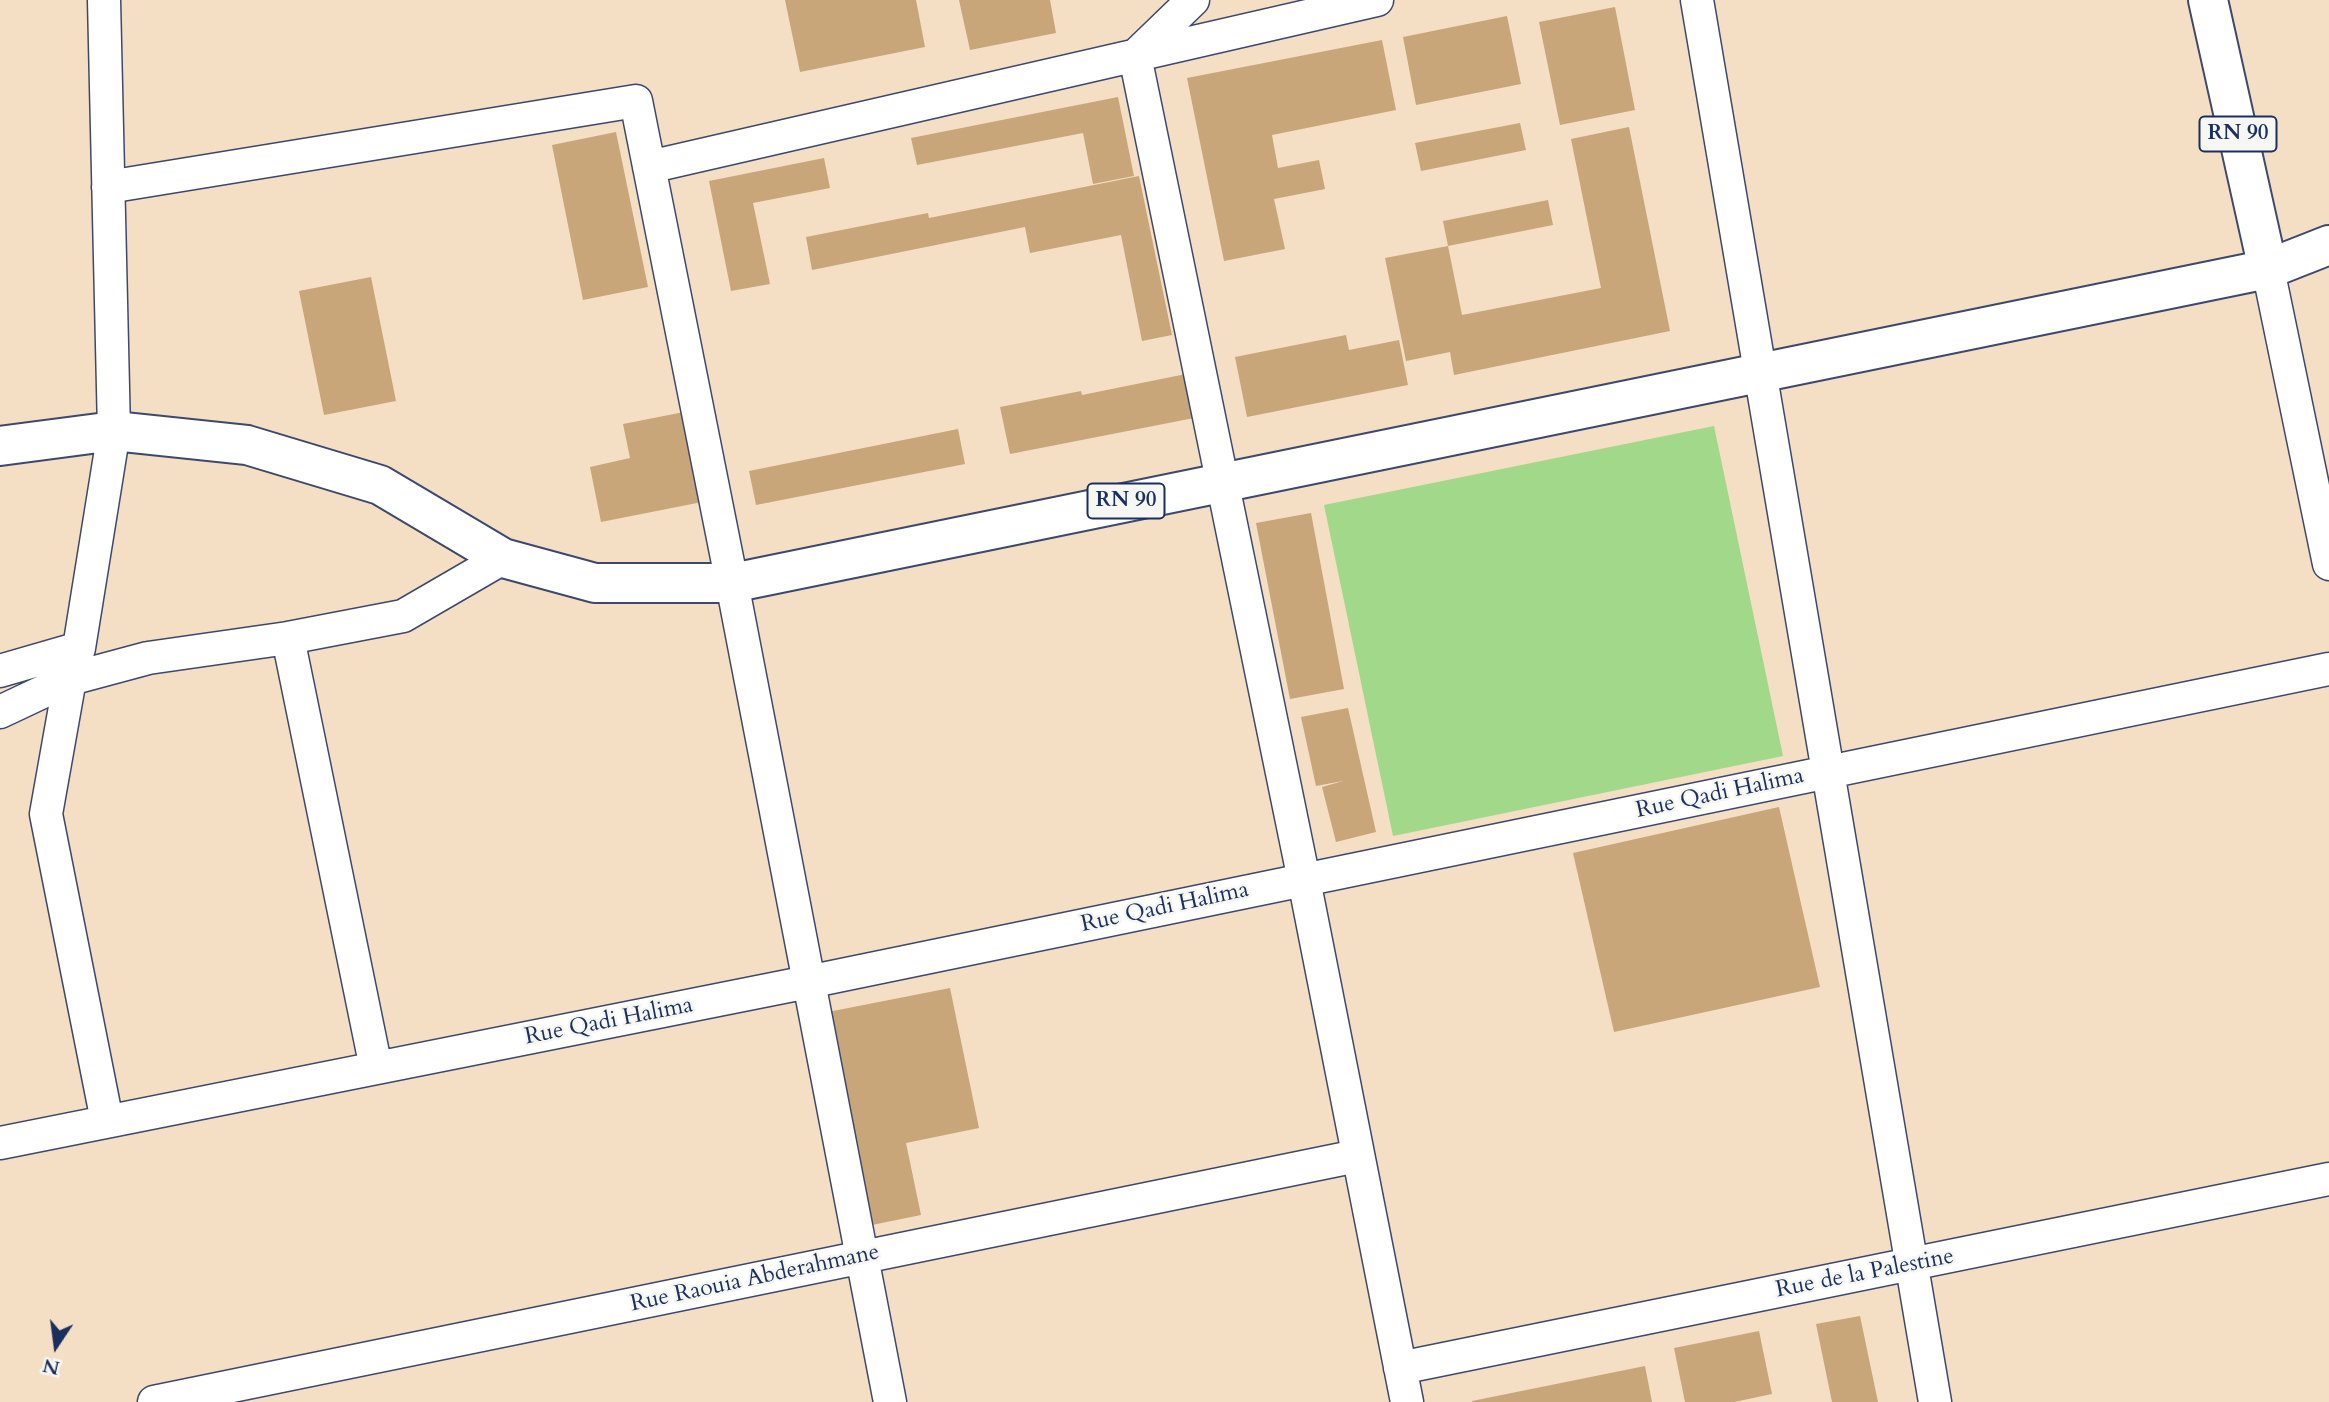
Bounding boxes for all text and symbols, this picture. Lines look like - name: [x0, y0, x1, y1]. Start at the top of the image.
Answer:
- road number: RN 90: [2200, 116, 2276, 152]
- road number: RN 90: [1088, 484, 1164, 518]
- street label: Rue Qadi Halima: [1634, 763, 1806, 825]
- street label: Rue Qadi Halima: [1079, 877, 1251, 939]
- street label: Rue Qadi Halima: [523, 992, 695, 1052]
- street label: Rue Raouia Abderahmane: [628, 1239, 882, 1319]
- street label: Rue de la Palestine: [1774, 1243, 1956, 1305]
- north arrow: [21, 1311, 91, 1381]
- text: N: [40, 1352, 62, 1381]

